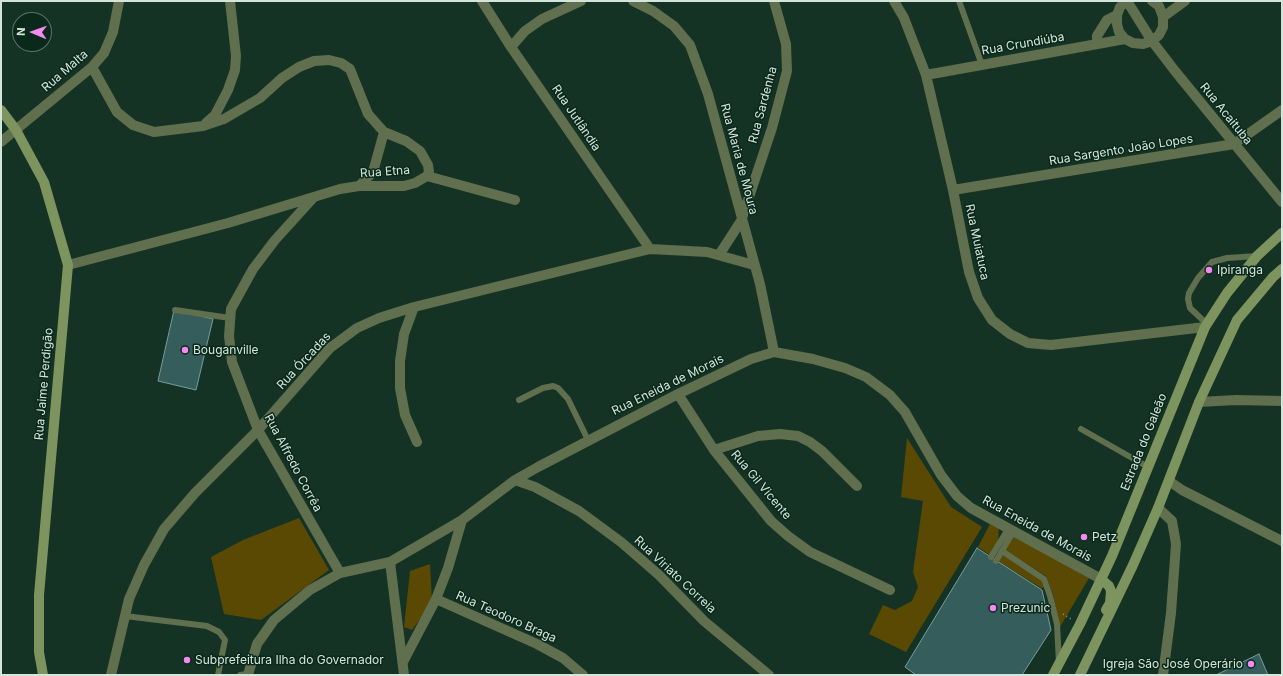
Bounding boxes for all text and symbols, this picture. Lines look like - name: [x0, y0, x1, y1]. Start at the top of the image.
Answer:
- north arrow: [12, 12, 52, 52]
- text: N: [14, 27, 28, 36]
- street label: Rua Crundiúba: [980, 30, 1066, 58]
- street label: Rua Malta: [39, 47, 91, 95]
- street label: Rua Sardenha: [746, 65, 780, 145]
- street label: Rua Acaituba: [1197, 80, 1255, 148]
- street label: Rua Jutlândia: [549, 82, 603, 154]
- street label: Rua Maria de Moura: [717, 102, 761, 216]
- street label: Rua Sargento João Lopes: [1048, 131, 1194, 169]
- street label: Rua Etna: [360, 163, 410, 181]
- street label: Rua Muiatuca: [962, 203, 992, 281]
- place label: Ipiranga: [1217, 263, 1263, 277]
- marker: Ipiranga: [1204, 265, 1214, 275]
- street label: Rua Jaime Perdigão: [32, 327, 56, 441]
- street label: Rua Órcadas: [274, 330, 334, 392]
- place label: Bouganville: [193, 343, 259, 357]
- marker: Bouganville: [180, 345, 190, 355]
- street label: Rua Eneida de Morais: [610, 352, 726, 418]
- street label: Estrada do Galeão: [1118, 391, 1170, 493]
- street label: Rua Alfredo Corrêa: [261, 412, 325, 514]
- street label: Rua Gil Vicente: [728, 447, 794, 523]
- street label: Rua Eneida de Morais: [980, 493, 1094, 565]
- place label: Petz: [1092, 530, 1117, 544]
- marker: Petz: [1079, 532, 1089, 542]
- street label: Rua Viriato Correia: [631, 533, 719, 617]
- street label: Rua Teodoro Braga: [453, 588, 559, 646]
- place label: Prezunic: [1001, 601, 1050, 615]
- marker: Prezunic: [988, 603, 998, 613]
- place label: Subprefeitura Ilha do Governador: [195, 653, 384, 667]
- marker: Subprefeitura Ilha do Governador: [182, 655, 192, 665]
- place label: Igreja São José Operário: [1103, 657, 1243, 671]
- marker: Igreja São José Operário: [1246, 659, 1256, 669]

